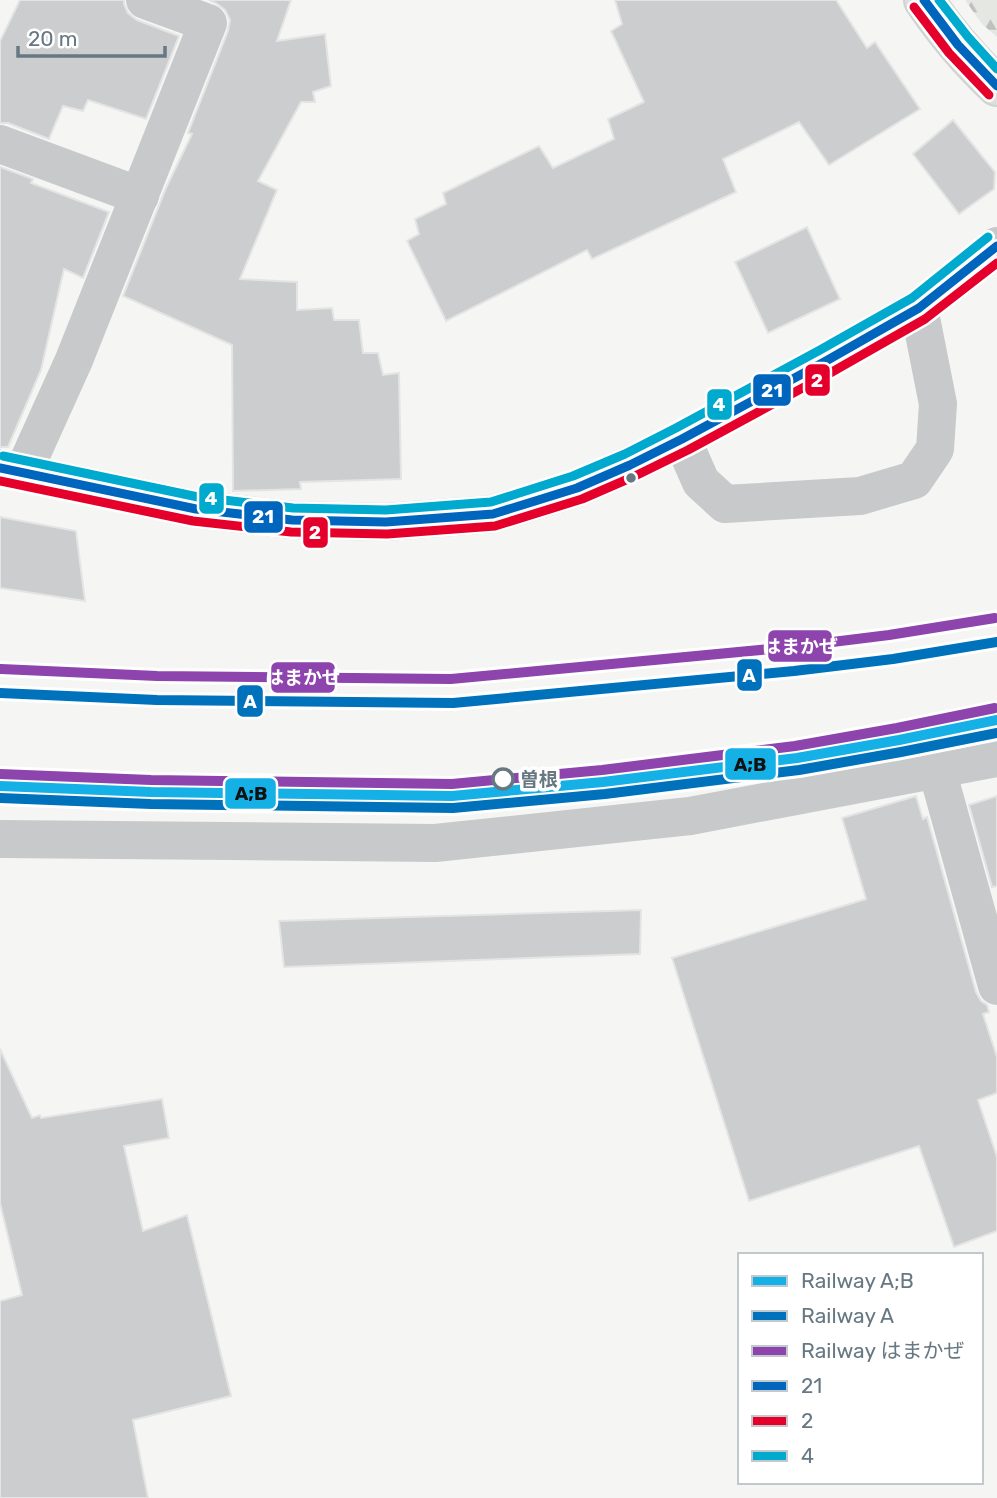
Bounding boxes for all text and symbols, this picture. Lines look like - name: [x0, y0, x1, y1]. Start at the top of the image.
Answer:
- scale bar: [18, 14, 164, 58]
- text: 20 m: [28, 26, 77, 51]
- line badge: 2: [804, 363, 831, 397]
- text: 2: [811, 369, 823, 392]
- line badge: 21: [752, 373, 792, 407]
- text: 21: [761, 379, 783, 402]
- line badge: 4: [706, 388, 733, 421]
- text: 4: [713, 393, 726, 416]
- unlabelled marker: [624, 471, 638, 485]
- line badge: 4: [198, 482, 225, 515]
- text: 4: [205, 487, 218, 510]
- line badge: 21: [243, 500, 284, 534]
- text: 21: [252, 505, 274, 528]
- line badge: 2: [302, 516, 329, 549]
- text: 2: [309, 521, 321, 544]
- line badge: はまかぜ: [767, 629, 833, 663]
- text: はまかぜ: [762, 635, 838, 658]
- line badge: A: [736, 658, 763, 692]
- line badge: はまかぜ: [270, 661, 336, 694]
- text: A: [742, 664, 756, 687]
- text: はまかぜ: [265, 666, 341, 689]
- line badge: A: [236, 684, 264, 718]
- text: A: [243, 690, 257, 713]
- line badge: A;B: [724, 747, 777, 781]
- text: A;B: [734, 753, 766, 776]
- marker: 曽根: [492, 768, 514, 790]
- place label: 曽根: [520, 768, 558, 791]
- line badge: A;B: [224, 777, 277, 810]
- text: A;B: [235, 782, 267, 805]
- legend: [738, 1253, 983, 1484]
- text: Railway A;B: [801, 1268, 914, 1293]
- text: Railway A: [801, 1303, 894, 1328]
- text: Railway はまかぜ: [801, 1338, 965, 1363]
- text: 21: [801, 1373, 822, 1398]
- text: 2: [801, 1408, 813, 1433]
- text: 4: [801, 1443, 814, 1468]

